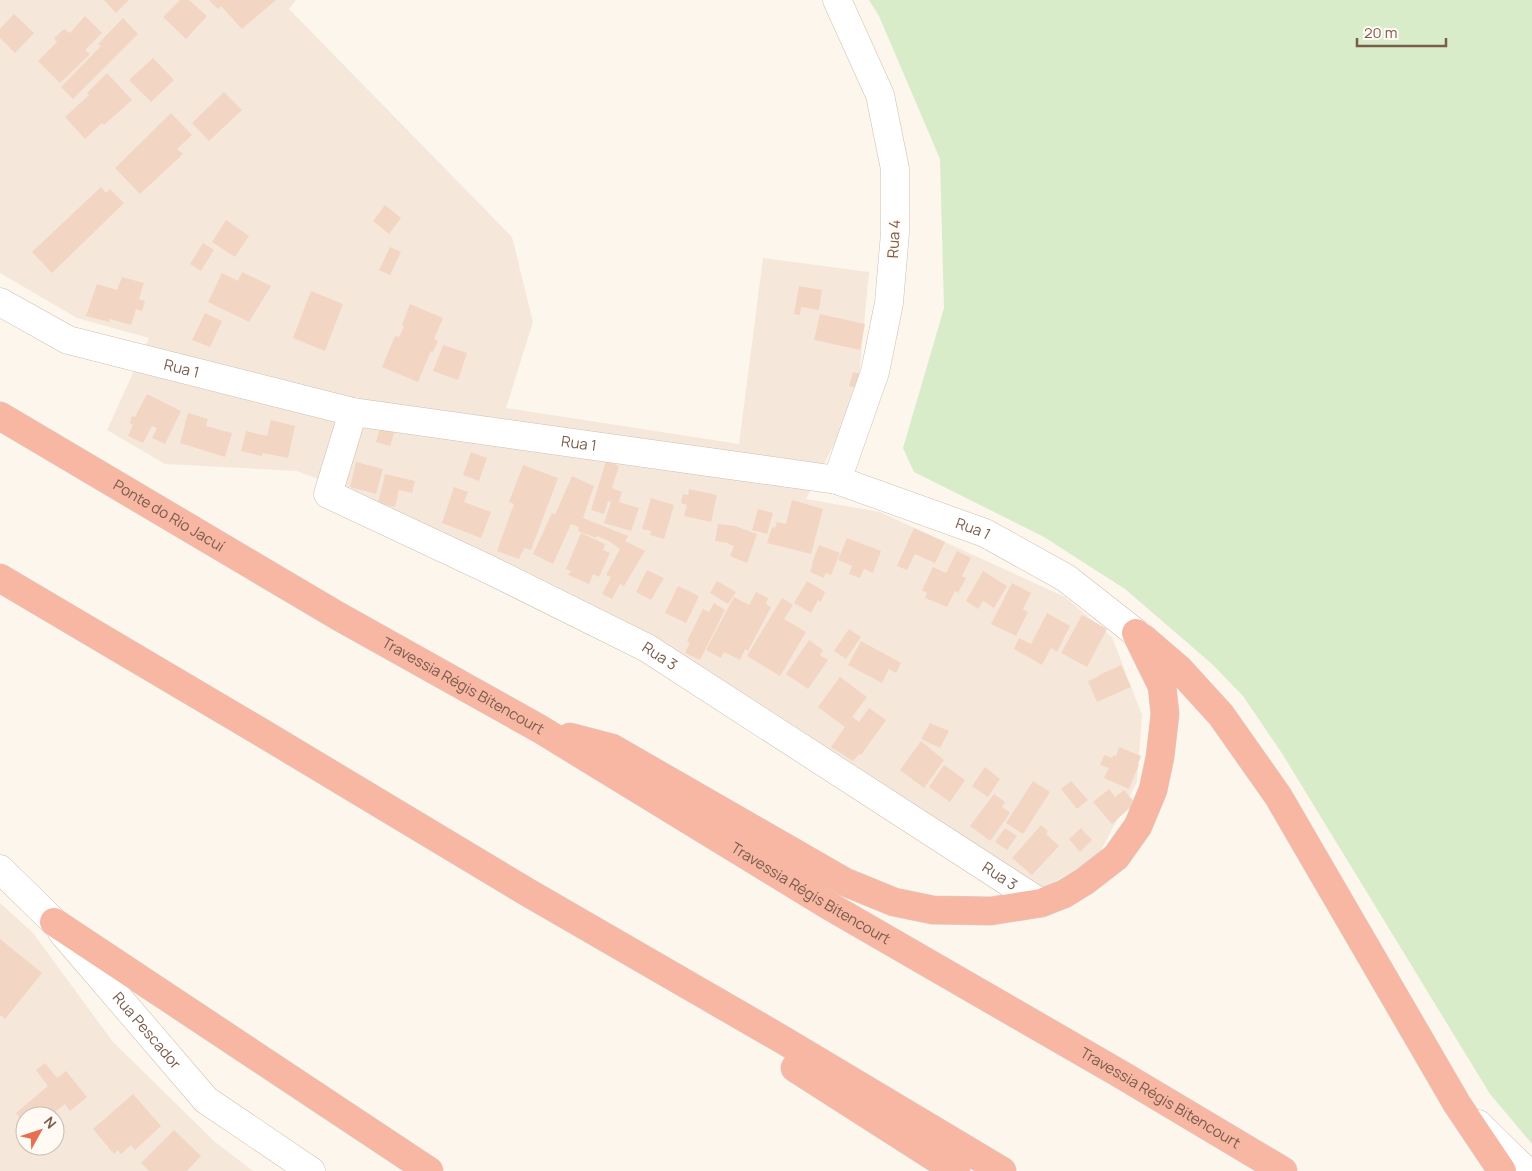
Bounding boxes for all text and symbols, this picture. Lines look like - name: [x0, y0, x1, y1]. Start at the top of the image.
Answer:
- scale bar: [1357, 15, 1446, 47]
- text: 20 m: [1364, 22, 1397, 43]
- street label: Rua 4: [882, 219, 905, 259]
- street label: Rua 1: [162, 354, 201, 383]
- street label: Rua 1: [560, 430, 598, 456]
- street label: Ponte do Rio Jacuí: [109, 474, 229, 557]
- street label: Rua 1: [953, 512, 995, 544]
- street label: Travessia Régis Bitencourt: [378, 632, 548, 739]
- street label: Rua 3: [638, 637, 682, 675]
- street label: Travessia Régis Bitencourt: [727, 837, 895, 949]
- street label: Rua 3: [978, 857, 1022, 895]
- street label: Rua Pescador: [108, 987, 186, 1074]
- street label: Travessia Régis Bitencourt: [1077, 1042, 1244, 1153]
- north arrow: [15, 1106, 65, 1156]
- text: N: [40, 1112, 61, 1132]

